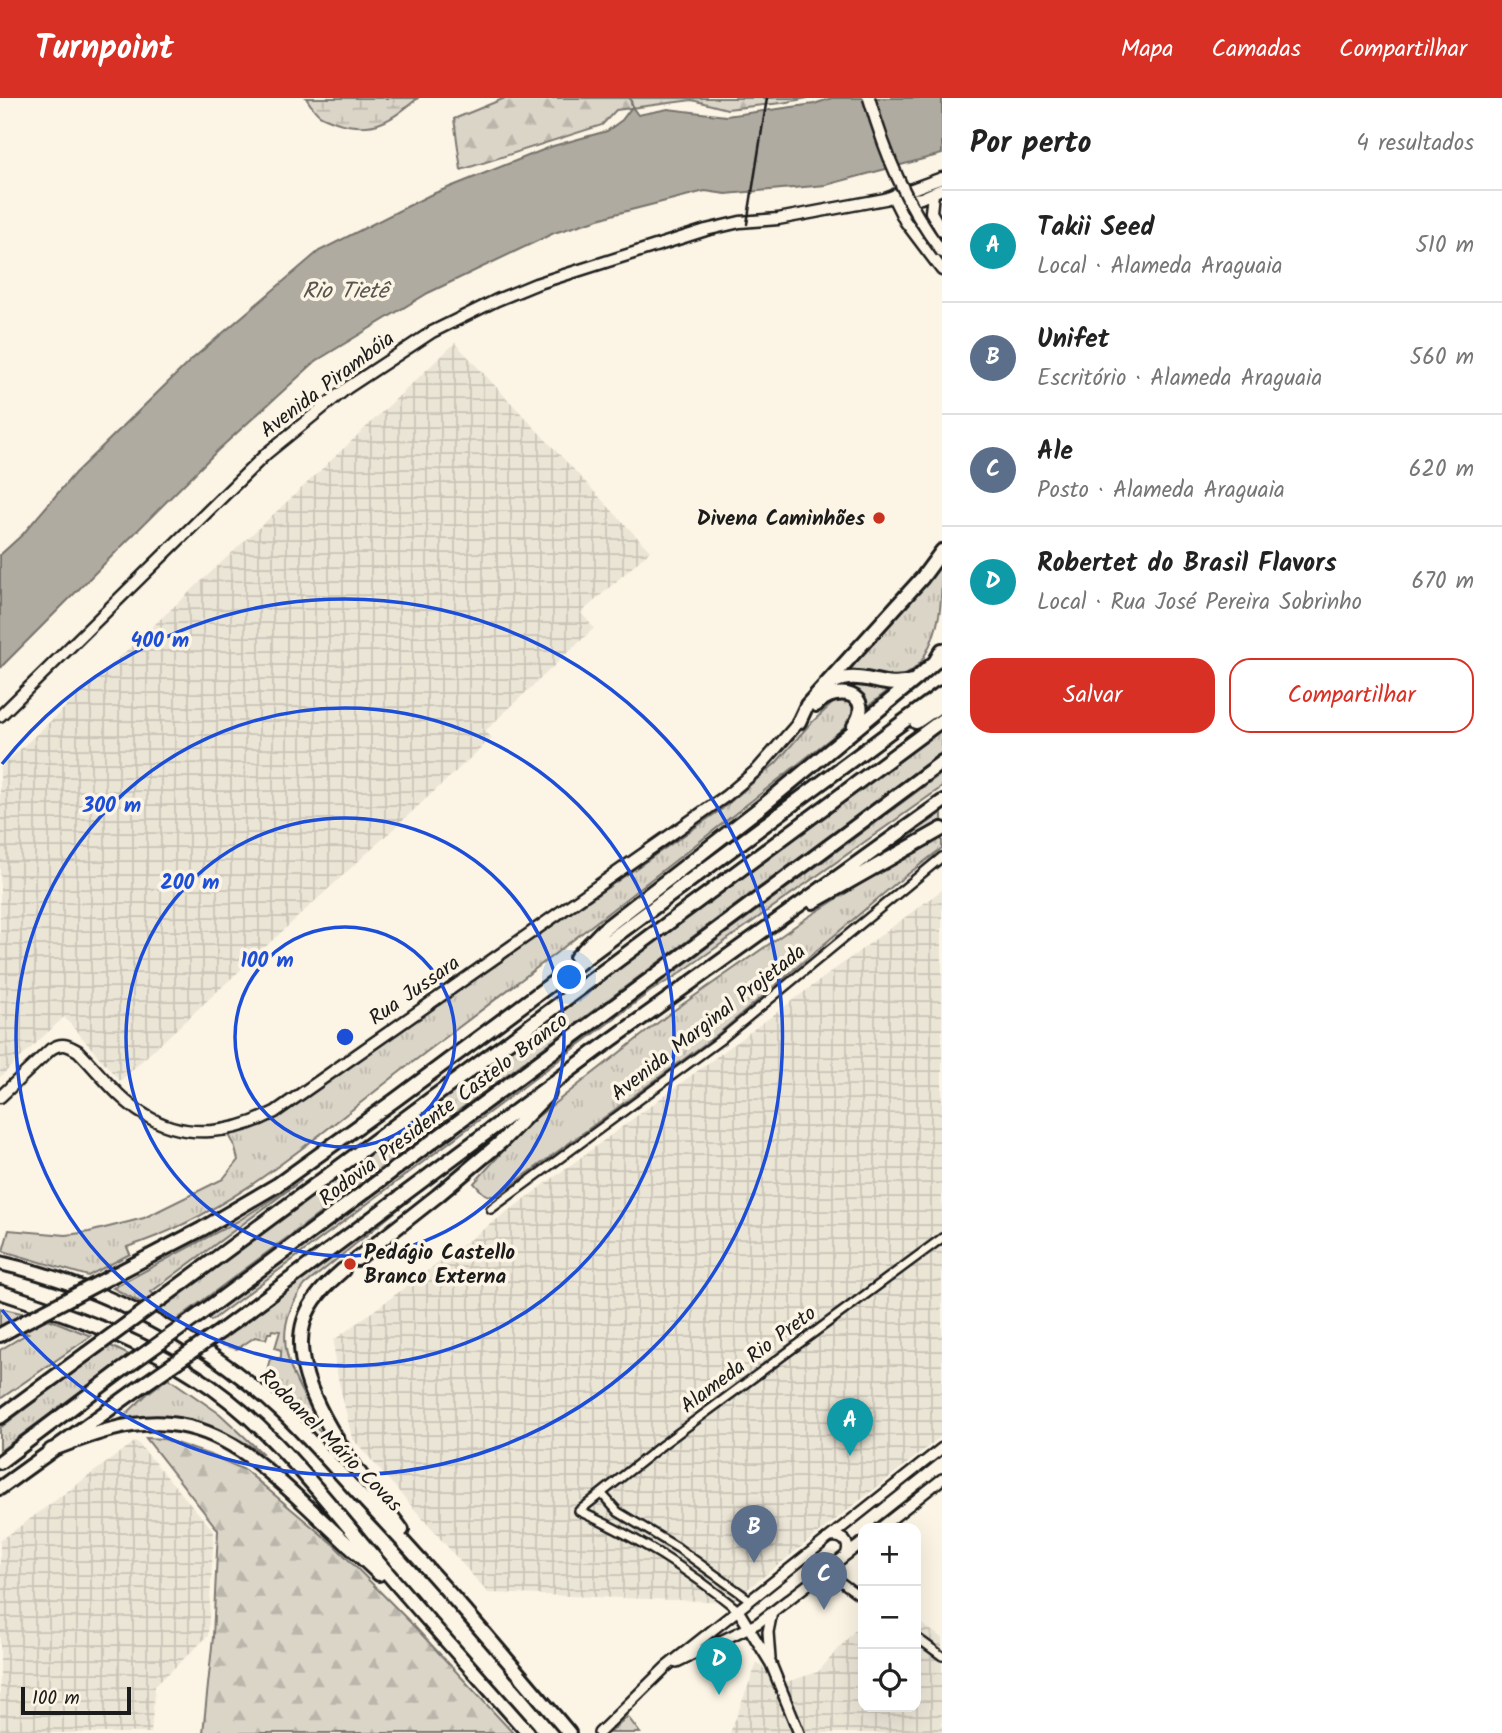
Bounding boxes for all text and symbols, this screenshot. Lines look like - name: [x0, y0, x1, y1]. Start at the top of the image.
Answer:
- text: Turnpoint: [35, 23, 174, 76]
- text: Mapa: [1121, 30, 1174, 69]
- text: Camadas: [1212, 30, 1301, 69]
- text: Compartilhar: [1339, 30, 1467, 69]
- text: Por perto: [970, 120, 1091, 168]
- text: 4 resultados: [1356, 126, 1474, 162]
- text: Takii Seed: [1037, 207, 1155, 249]
- text: A: [986, 228, 1000, 264]
- text: 510 m: [1415, 228, 1474, 264]
- text: Local · Alameda Araguaia: [1037, 249, 1283, 285]
- water label: Rio Tietê: [302, 274, 392, 310]
- text: Unifet: [1037, 319, 1109, 361]
- street label: Avenida Pirambóia: [254, 323, 402, 447]
- text: B: [986, 340, 1000, 376]
- text: 560 m: [1410, 340, 1474, 376]
- text: Escritório · Alameda Araguaia: [1037, 361, 1322, 397]
- text: Ale: [1037, 431, 1073, 473]
- text: C: [986, 452, 1000, 488]
- text: 620 m: [1409, 452, 1474, 488]
- text: Posto · Alameda Araguaia: [1037, 473, 1285, 509]
- place label: Divena Caminhões: [697, 503, 865, 536]
- marker: Divena Caminhões: [871, 510, 887, 526]
- text: Robertet do Brasil Flavors: [1037, 543, 1337, 585]
- text: D: [985, 564, 1001, 600]
- text: 670 m: [1412, 564, 1474, 600]
- text: Local · Rua José Pereira Sobrinho: [1037, 585, 1362, 621]
- text: 400 m: [131, 625, 189, 658]
- button: Salvar: [970, 658, 1215, 733]
- button: Compartilhar: [1229, 658, 1474, 733]
- text: 300 m: [82, 790, 141, 823]
- text: 200 m: [160, 867, 220, 900]
- street label: Avenida Marginal Projetada: [604, 936, 814, 1110]
- text: 100 m: [240, 945, 294, 978]
- street label: Rua Jussara: [362, 948, 467, 1035]
- your location: [552, 960, 586, 994]
- street label: Rodovia Presidente Castelo Branco: [312, 1005, 576, 1215]
- centre of rings: [333, 1025, 357, 1049]
- place label: Pedágio Castello Branco Externa: [364, 1237, 516, 1294]
- marker: Pedágio Castello Branco Externa: [342, 1256, 358, 1272]
- street label: Alameda Rio Preto: [674, 1298, 824, 1423]
- street label: Rodoanel Mário Covas: [250, 1362, 410, 1521]
- pin: A: [827, 1398, 873, 1456]
- pin: B: [731, 1505, 777, 1563]
- map controls: [858, 1523, 921, 1712]
- button: +: [858, 1523, 921, 1586]
- pin: C: [801, 1552, 847, 1610]
- button: −: [858, 1586, 921, 1649]
- pin: D: [696, 1637, 742, 1695]
- button: locate: [858, 1649, 921, 1712]
- scale bar: [21, 1684, 131, 1716]
- text: 100 m: [32, 1684, 80, 1714]

